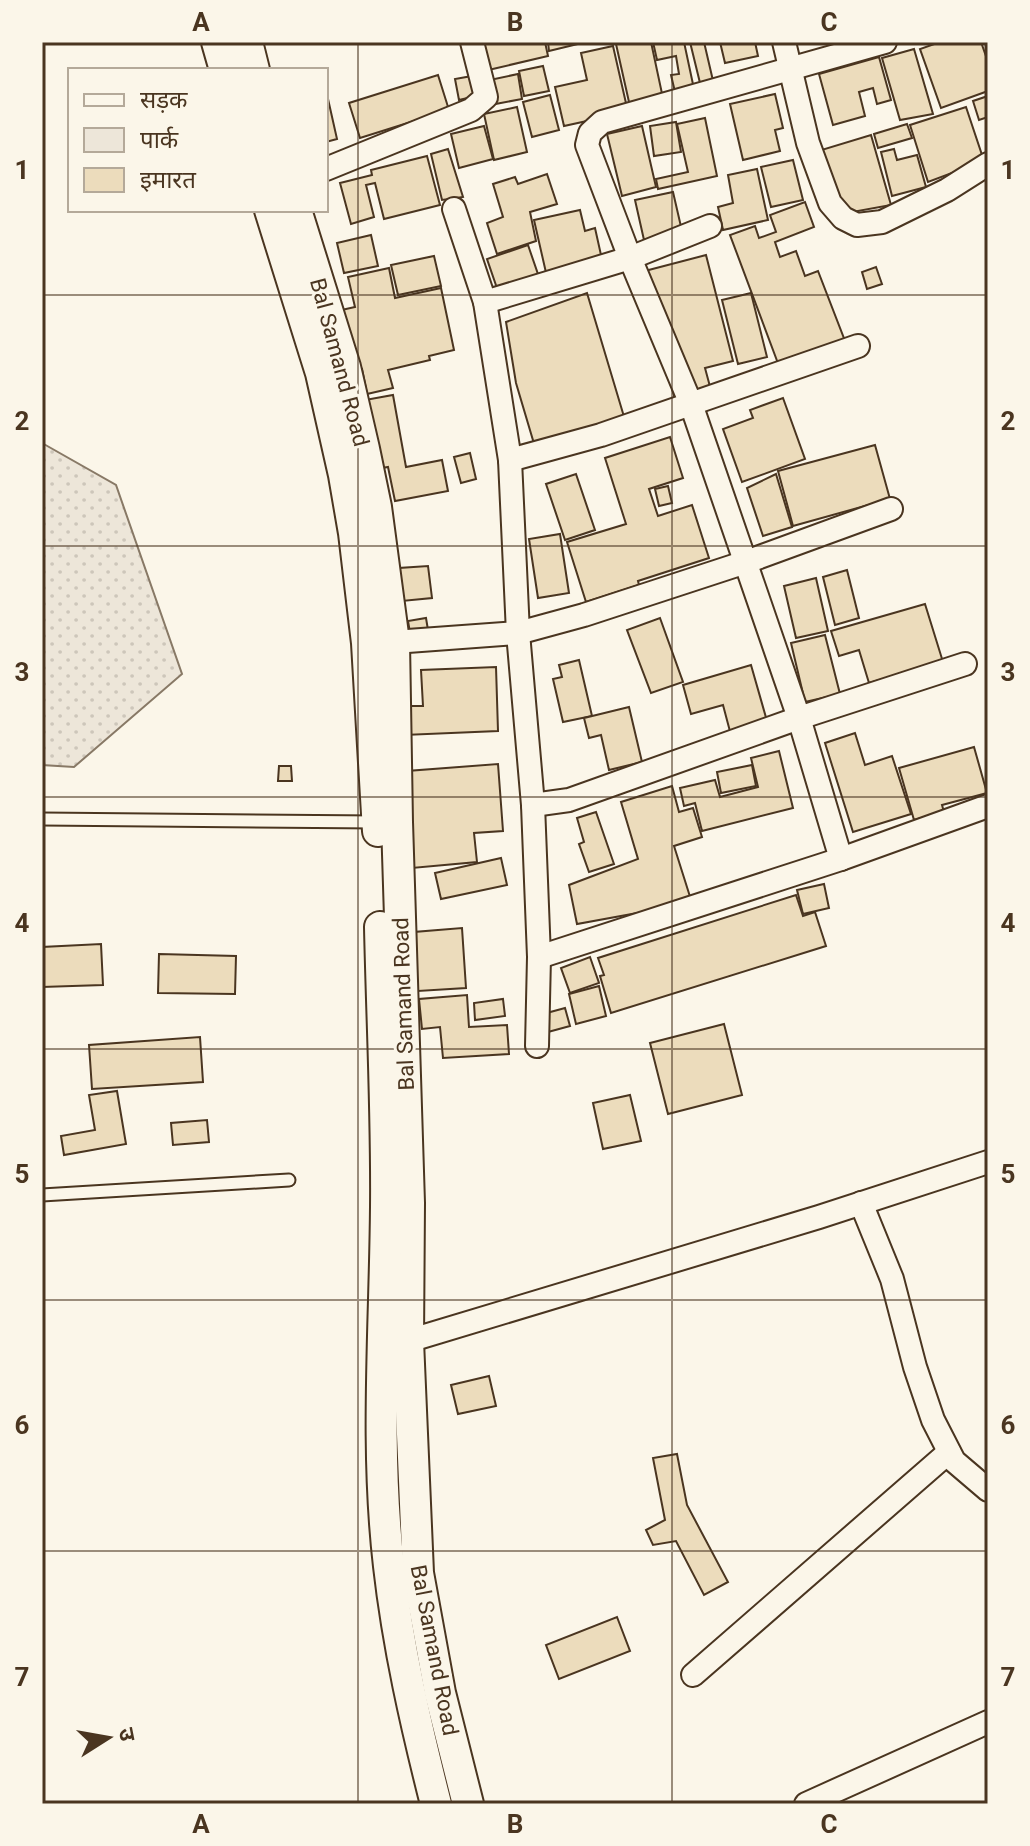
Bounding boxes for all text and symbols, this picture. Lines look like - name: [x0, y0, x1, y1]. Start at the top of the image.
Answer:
- text: A: [192, 7, 210, 37]
- text: B: [507, 7, 523, 37]
- text: C: [820, 7, 838, 37]
- legend: [68, 68, 328, 212]
- text: सड़क: [140, 86, 188, 114]
- text: पार्क: [140, 126, 179, 154]
- text: 1: [15, 155, 29, 185]
- text: 1: [1001, 155, 1015, 185]
- text: इमारत: [140, 166, 197, 194]
- street label: Bal Samand Road: [305, 275, 374, 449]
- text: 2: [15, 406, 29, 436]
- text: 2: [1001, 406, 1015, 436]
- text: 3: [15, 657, 29, 687]
- text: 3: [1001, 657, 1015, 687]
- text: 4: [15, 908, 30, 938]
- text: 4: [1001, 908, 1016, 938]
- street label: Bal Samand Road: [388, 917, 419, 1091]
- text: 5: [15, 1159, 29, 1189]
- text: 5: [1001, 1159, 1015, 1189]
- text: 6: [15, 1410, 30, 1440]
- text: 6: [1001, 1410, 1016, 1440]
- street label: Bal Samand Road: [406, 1563, 463, 1738]
- text: 7: [15, 1662, 29, 1692]
- text: 7: [1001, 1662, 1015, 1692]
- north arrow: [68, 1698, 148, 1778]
- text: उ: [114, 1726, 141, 1744]
- text: A: [192, 1809, 210, 1839]
- text: B: [507, 1809, 523, 1839]
- text: C: [820, 1809, 838, 1839]

